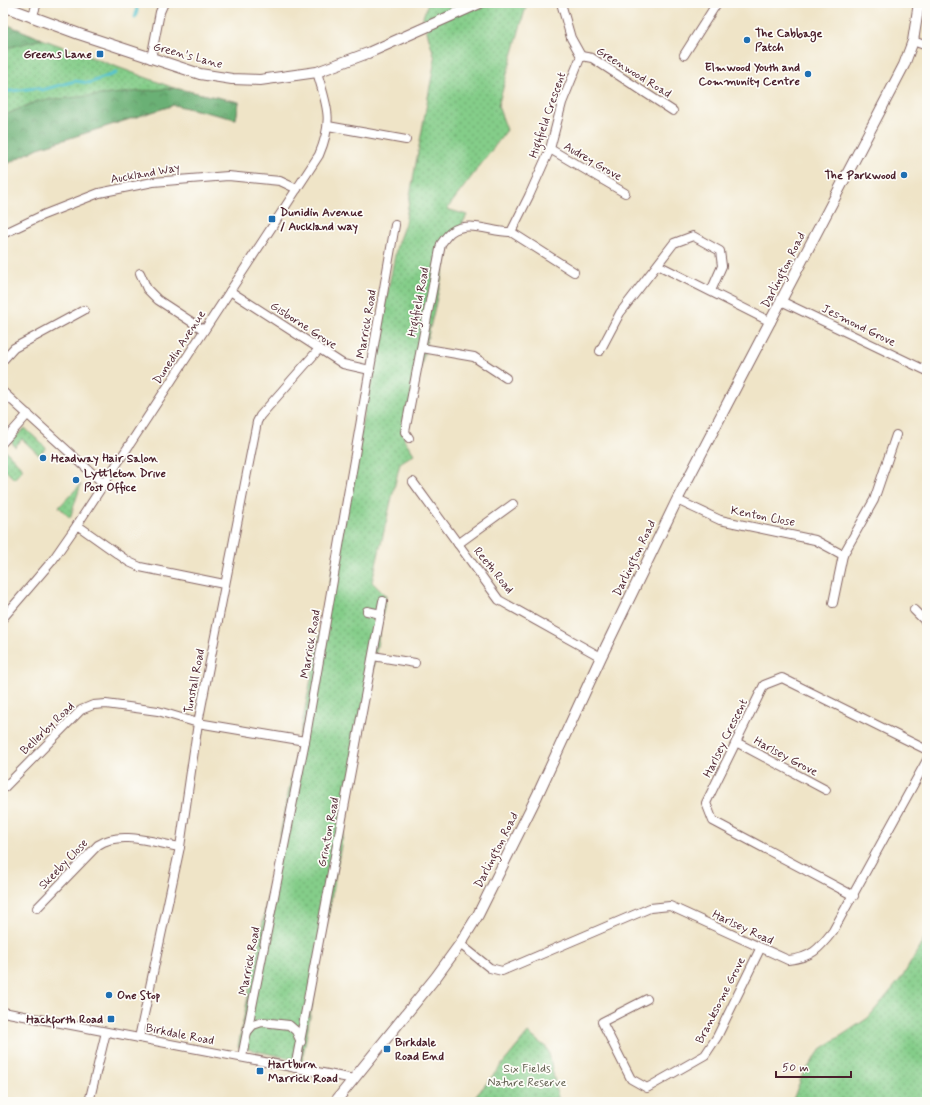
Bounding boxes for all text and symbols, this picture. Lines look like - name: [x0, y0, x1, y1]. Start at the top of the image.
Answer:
- place label: The Cabbage Patch: [755, 26, 822, 56]
- marker: The Cabbage Patch: [742, 35, 752, 45]
- street label: Green's Lane: [151, 39, 224, 73]
- street label: Greenwood Road: [593, 43, 674, 102]
- place label: Greens Lane: [23, 47, 93, 63]
- marker: Greens Lane: [95, 49, 105, 59]
- place label: Elmwood Youth and Community Centre: [698, 60, 801, 90]
- marker: Elmwood Youth and Community Centre: [803, 69, 813, 79]
- street label: Highfield Crescent: [526, 70, 571, 161]
- street label: Audrey Grove: [560, 139, 625, 185]
- street label: Auckland Way: [109, 160, 181, 188]
- place label: The Parkwood: [825, 168, 897, 184]
- marker: The Parkwood: [899, 170, 909, 180]
- place label: Dunidin Avenue / Auckland way: [280, 205, 363, 235]
- marker: Dunidin Avenue / Auckland way: [267, 214, 277, 224]
- street label: Darlington Road: [758, 230, 811, 312]
- street label: Highfield Road: [404, 266, 435, 338]
- street label: Marrick Road: [353, 288, 381, 360]
- street label: Gisborne Grove: [267, 298, 340, 354]
- street label: Jesmond Grove: [819, 301, 898, 351]
- street label: Dunedin Avenue: [150, 307, 210, 388]
- place label: Headway Hair Salon: [51, 451, 159, 467]
- marker: Headway Hair Salon: [38, 453, 48, 463]
- place label: Lyttleton Drive Post Office: [84, 466, 166, 496]
- marker: Lyttleton Drive Post Office: [71, 475, 81, 485]
- street label: Kenton Close: [729, 503, 796, 531]
- street label: Darlington Road: [609, 518, 661, 600]
- street label: Reeth Road: [469, 544, 517, 597]
- street label: Marrick Road: [297, 608, 325, 680]
- street label: Tunstall Road: [181, 647, 209, 715]
- street label: Harlsey Crescent: [700, 696, 752, 781]
- street label: Bellerby Road: [17, 699, 78, 759]
- street label: Harlsey Grove: [751, 733, 820, 781]
- street label: Grinton Road: [314, 796, 344, 868]
- street label: Darlington Road: [471, 810, 524, 892]
- street label: Skeeby Close: [35, 836, 92, 894]
- street label: Harlsey Road: [709, 907, 776, 949]
- street label: Marrick Road: [235, 925, 264, 997]
- street label: Branksome Grove: [692, 954, 750, 1046]
- place label: One Stop: [117, 988, 161, 1004]
- marker: One Stop: [104, 990, 114, 1000]
- place label: Hackforth Road: [26, 1012, 103, 1029]
- marker: Hackforth Road: [106, 1014, 116, 1024]
- street label: Birkdale Road: [144, 1021, 215, 1049]
- place label: Birkdale Road End: [395, 1035, 445, 1065]
- marker: Birkdale Road End: [382, 1044, 392, 1054]
- scale bar: [776, 1053, 851, 1079]
- place label: Hartburn Marrick Road: [268, 1057, 338, 1087]
- text: 50 m: [782, 1060, 809, 1076]
- park label: Six Fields Nature Reserve: [488, 1061, 566, 1091]
- marker: Hartburn Marrick Road: [255, 1066, 265, 1076]

